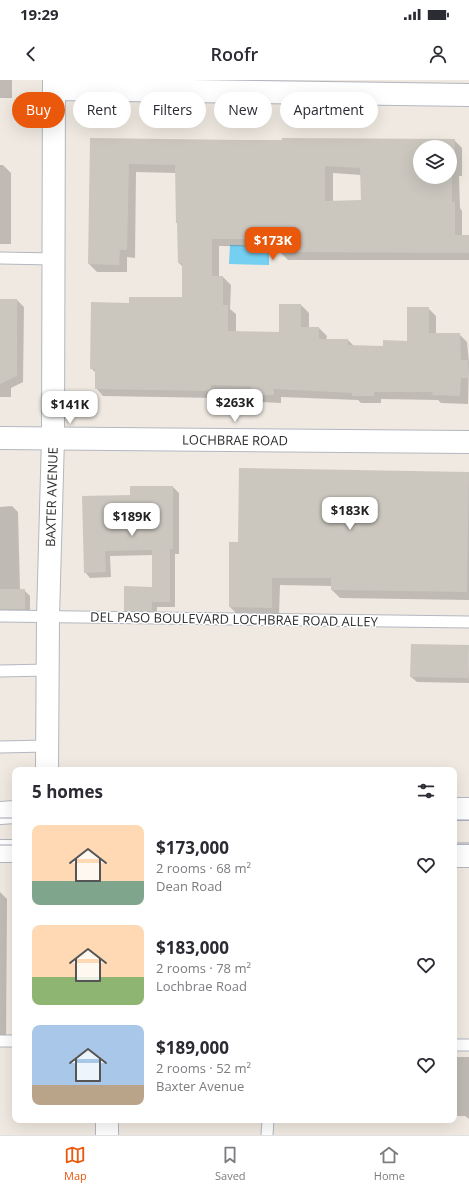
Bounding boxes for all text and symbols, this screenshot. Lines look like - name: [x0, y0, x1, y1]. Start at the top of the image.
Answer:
- text: 19:29: [20, 4, 59, 24]
- text: Roofr: [211, 42, 258, 66]
- icon: back: [20, 43, 42, 65]
- icon: person: [427, 43, 449, 65]
- chip: Buy: [12, 92, 65, 128]
- chip: Rent: [73, 92, 131, 128]
- chip: Filters: [139, 92, 206, 128]
- chip: New: [214, 92, 272, 128]
- chip: Apartment: [280, 92, 378, 128]
- map controls: [413, 140, 457, 184]
- button: layers: [413, 140, 457, 184]
- pin: $173K: [245, 227, 301, 261]
- text: $173K: [254, 231, 292, 249]
- pin: $263K: [207, 389, 263, 423]
- pin: $141K: [42, 391, 98, 425]
- text: $263K: [216, 393, 254, 411]
- text: $141K: [51, 395, 89, 413]
- street label: LOCHBRAE ROAD: [182, 431, 288, 449]
- street label: BAXTER AVENUE: [41, 447, 62, 547]
- pin: $183K: [322, 497, 378, 531]
- text: $183K: [331, 501, 369, 519]
- pin: $189K: [104, 503, 160, 537]
- text: $189K: [113, 507, 151, 525]
- street label: DEL PASO BOULEVARD LOCHBRAE ROAD ALLEY: [90, 607, 379, 631]
- text: 5 homes: [32, 780, 103, 803]
- icon: filters: [415, 780, 437, 802]
- text: $173,000: [156, 836, 229, 859]
- icon: home: [64, 841, 112, 889]
- icon: heart: [415, 854, 437, 876]
- text: 2 rooms · 68 m²: [156, 859, 251, 877]
- text: Dean Road: [156, 877, 222, 895]
- text: $183,000: [156, 936, 229, 959]
- icon: home: [64, 941, 112, 989]
- icon: heart: [415, 954, 437, 976]
- text: 2 rooms · 78 m²: [156, 959, 251, 977]
- text: Lochbrae Road: [156, 977, 247, 995]
- text: $189,000: [156, 1036, 229, 1059]
- icon: home: [64, 1041, 112, 1089]
- icon: heart: [415, 1054, 437, 1076]
- text: 2 rooms · 52 m²: [156, 1059, 251, 1077]
- text: Baxter Avenue: [156, 1077, 244, 1095]
- tab: Map: [64, 1144, 87, 1183]
- tab: Saved: [215, 1144, 246, 1183]
- tab: Home: [374, 1144, 405, 1183]

